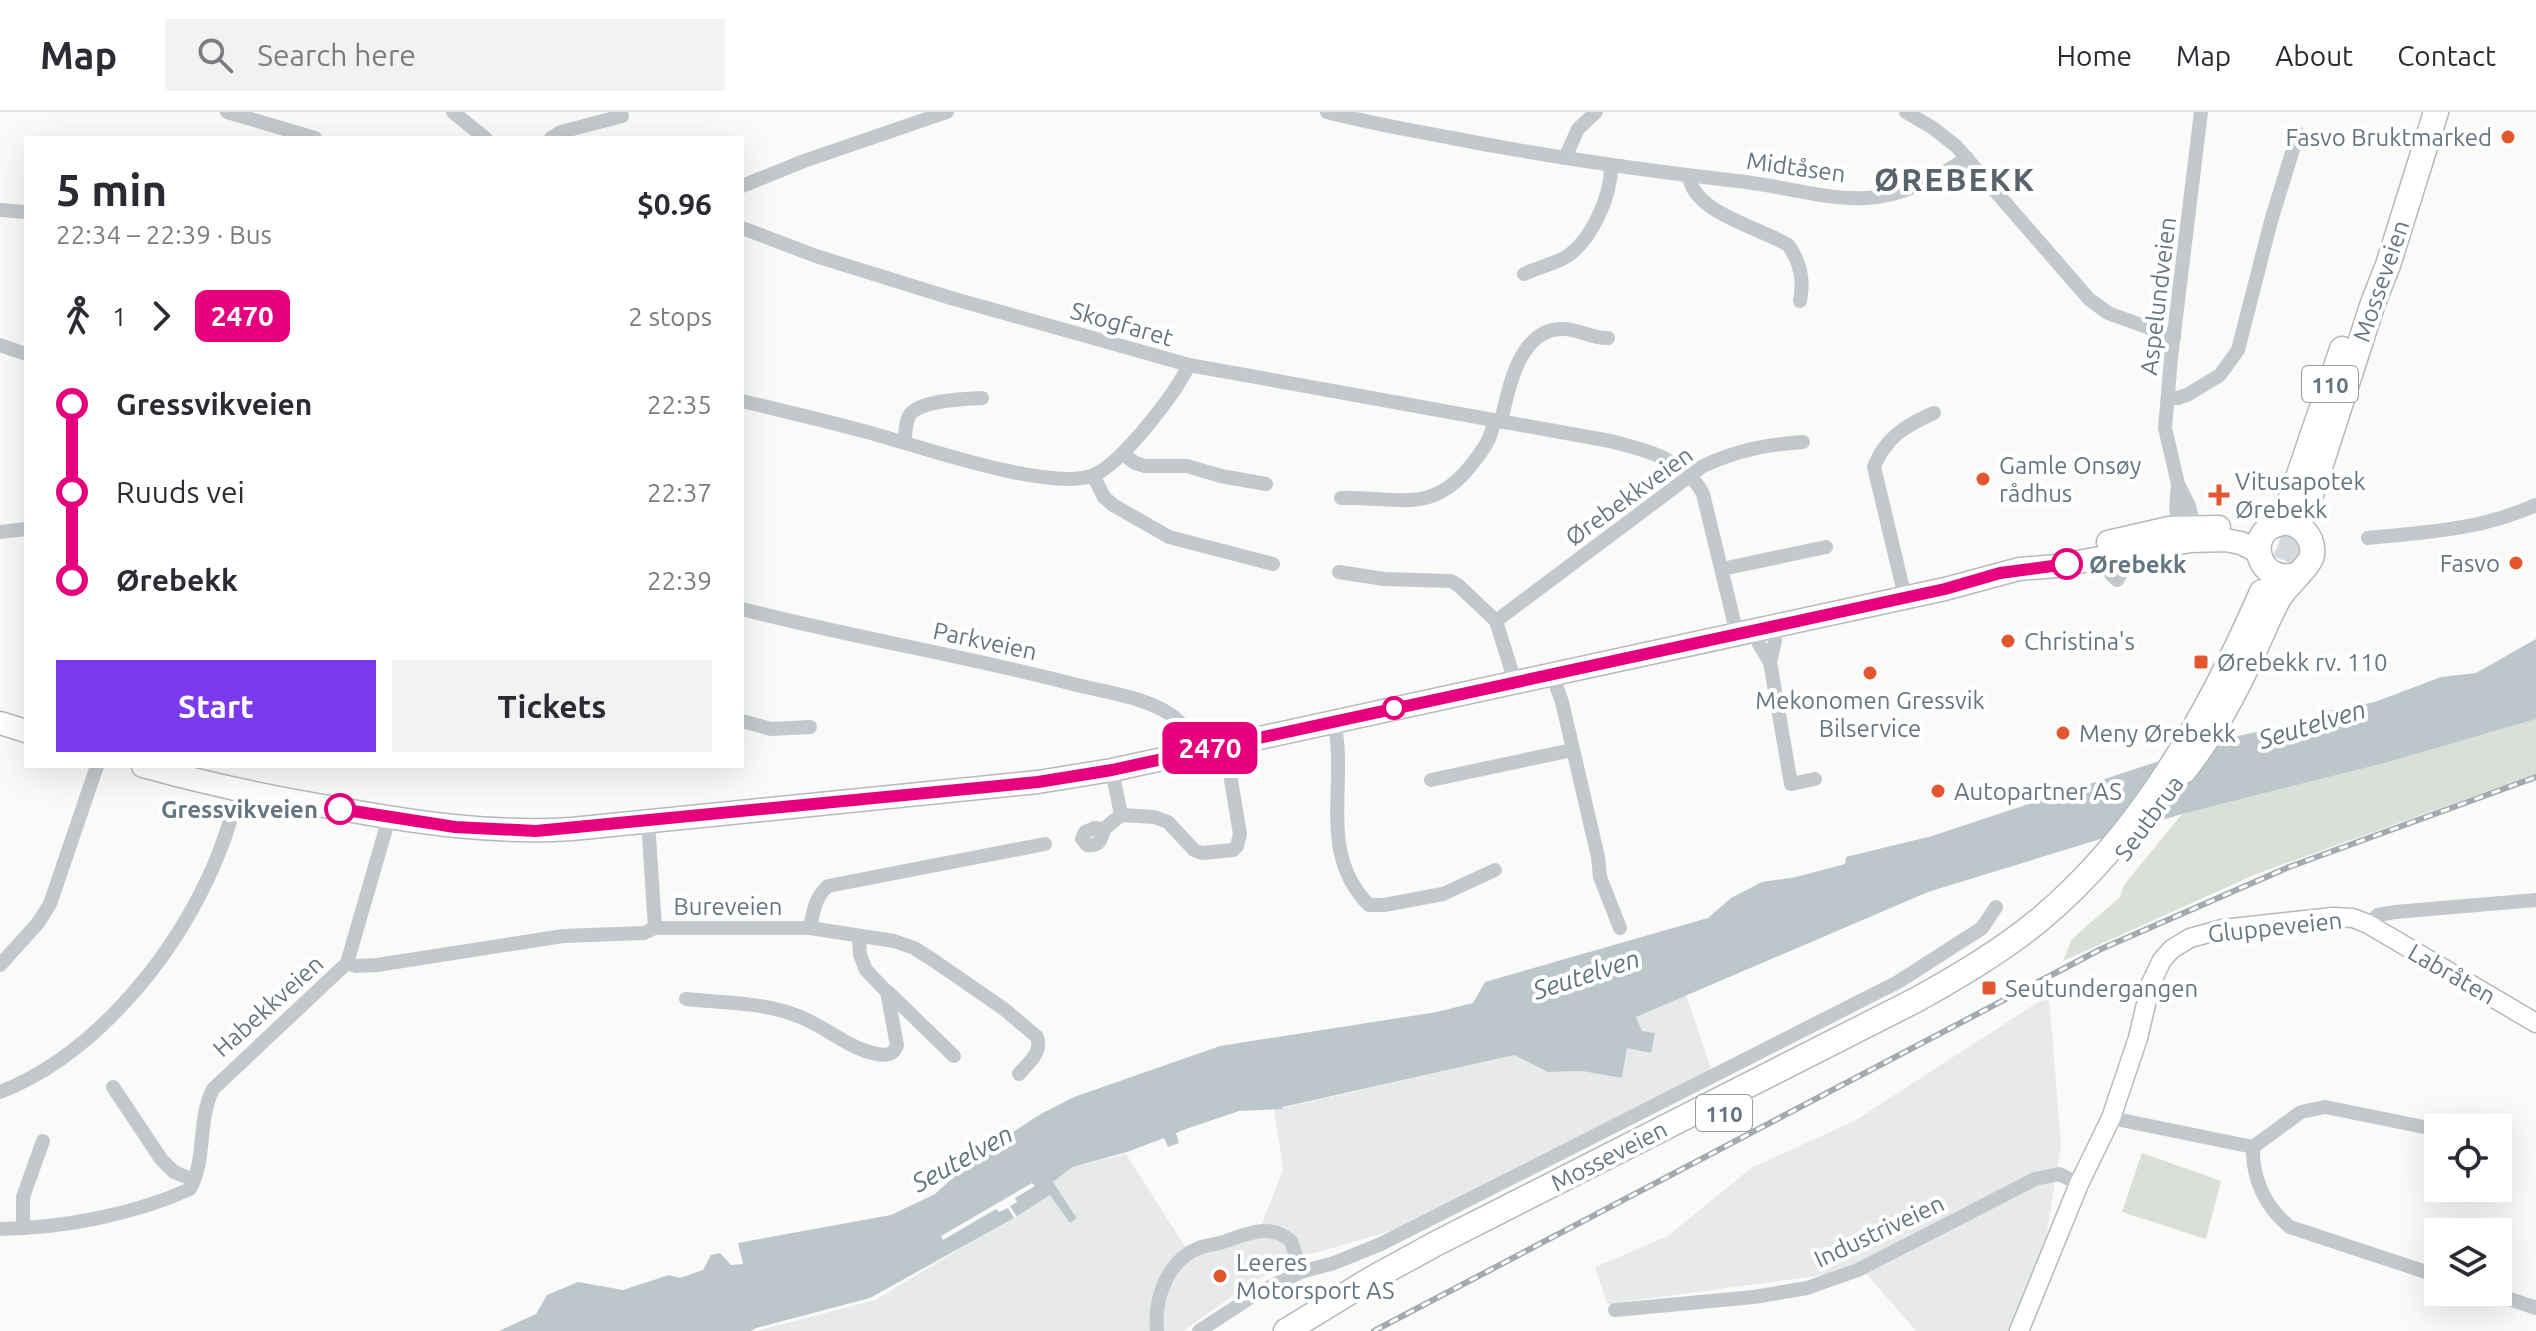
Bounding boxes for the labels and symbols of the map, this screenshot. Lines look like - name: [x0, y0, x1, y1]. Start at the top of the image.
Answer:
- place label: Fasvo Bruktmarked: [2286, 124, 2492, 151]
- marker: Fasvo Bruktmarked: [2499, 128, 2517, 146]
- street label: Midtåsen: [1745, 147, 1847, 187]
- district label: ØREBEKK: [1874, 161, 2036, 197]
- street label: Aspelundveien: [2135, 215, 2181, 377]
- street label: Mosseveien: [2348, 217, 2414, 345]
- street label: Skogfaret: [1068, 297, 1177, 352]
- road number: 110: [2302, 366, 2358, 402]
- street label: Ørebekkveien: [1560, 441, 1698, 551]
- place label: Gamle Onsøy rådhus: [1999, 452, 2142, 507]
- place label: Vitusapotek Ørebekk: [2235, 468, 2366, 523]
- marker: Gamle Onsøy rådhus: [1974, 470, 1992, 488]
- marker: Vitusapotek Ørebekk: [2210, 486, 2228, 504]
- marker: Ørebekk: [2052, 549, 2082, 579]
- place label: Fasvo: [2440, 550, 2500, 577]
- place label: Ørebekk: [2089, 551, 2187, 578]
- marker: Fasvo: [2507, 554, 2525, 572]
- street label: Parkveien: [931, 617, 1039, 665]
- place label: Christina's: [2024, 628, 2135, 655]
- marker: Christina's: [1999, 632, 2017, 650]
- place label: Ørebekk rv. 110: [2217, 649, 2388, 676]
- marker: Ørebekk rv. 110: [2192, 653, 2210, 671]
- marker: Mekonomen Gressvik Bilservice: [1861, 664, 1879, 682]
- place label: Mekonomen Gressvik Bilservice: [1755, 687, 1985, 742]
- water label: Seutelven: [2254, 694, 2369, 754]
- unlabelled marker: [1383, 697, 1405, 719]
- place label: Meny Ørebekk: [2079, 720, 2236, 747]
- line badge: 2470: [1154, 722, 1266, 774]
- marker: Meny Ørebekk: [2054, 724, 2072, 742]
- street label: Seutbrua: [2109, 770, 2189, 866]
- place label: Autopartner AS: [1954, 778, 2122, 805]
- marker: Autopartner AS: [1929, 782, 1947, 800]
- marker: Gressvikveien: [325, 794, 355, 824]
- place label: Gressvikveien: [161, 796, 318, 823]
- street label: Bureveien: [674, 893, 782, 920]
- street label: Gluppeveien: [2206, 907, 2344, 947]
- street label: Labråten: [2404, 938, 2500, 1010]
- water label: Seutelven: [1528, 943, 1643, 1005]
- street label: Habekkveien: [208, 950, 328, 1062]
- place label: Seutundergangen: [2005, 975, 2198, 1002]
- marker: Seutundergangen: [1980, 979, 1998, 997]
- road number: 110: [1696, 1095, 1752, 1131]
- street label: Mosseveien: [1546, 1115, 1672, 1197]
- water label: Seutelven: [906, 1119, 1017, 1198]
- street label: Industriveien: [1810, 1189, 1948, 1273]
- place label: Leeres Motorsport AS: [1236, 1249, 1395, 1304]
- marker: Leeres Motorsport AS: [1211, 1267, 1229, 1285]

